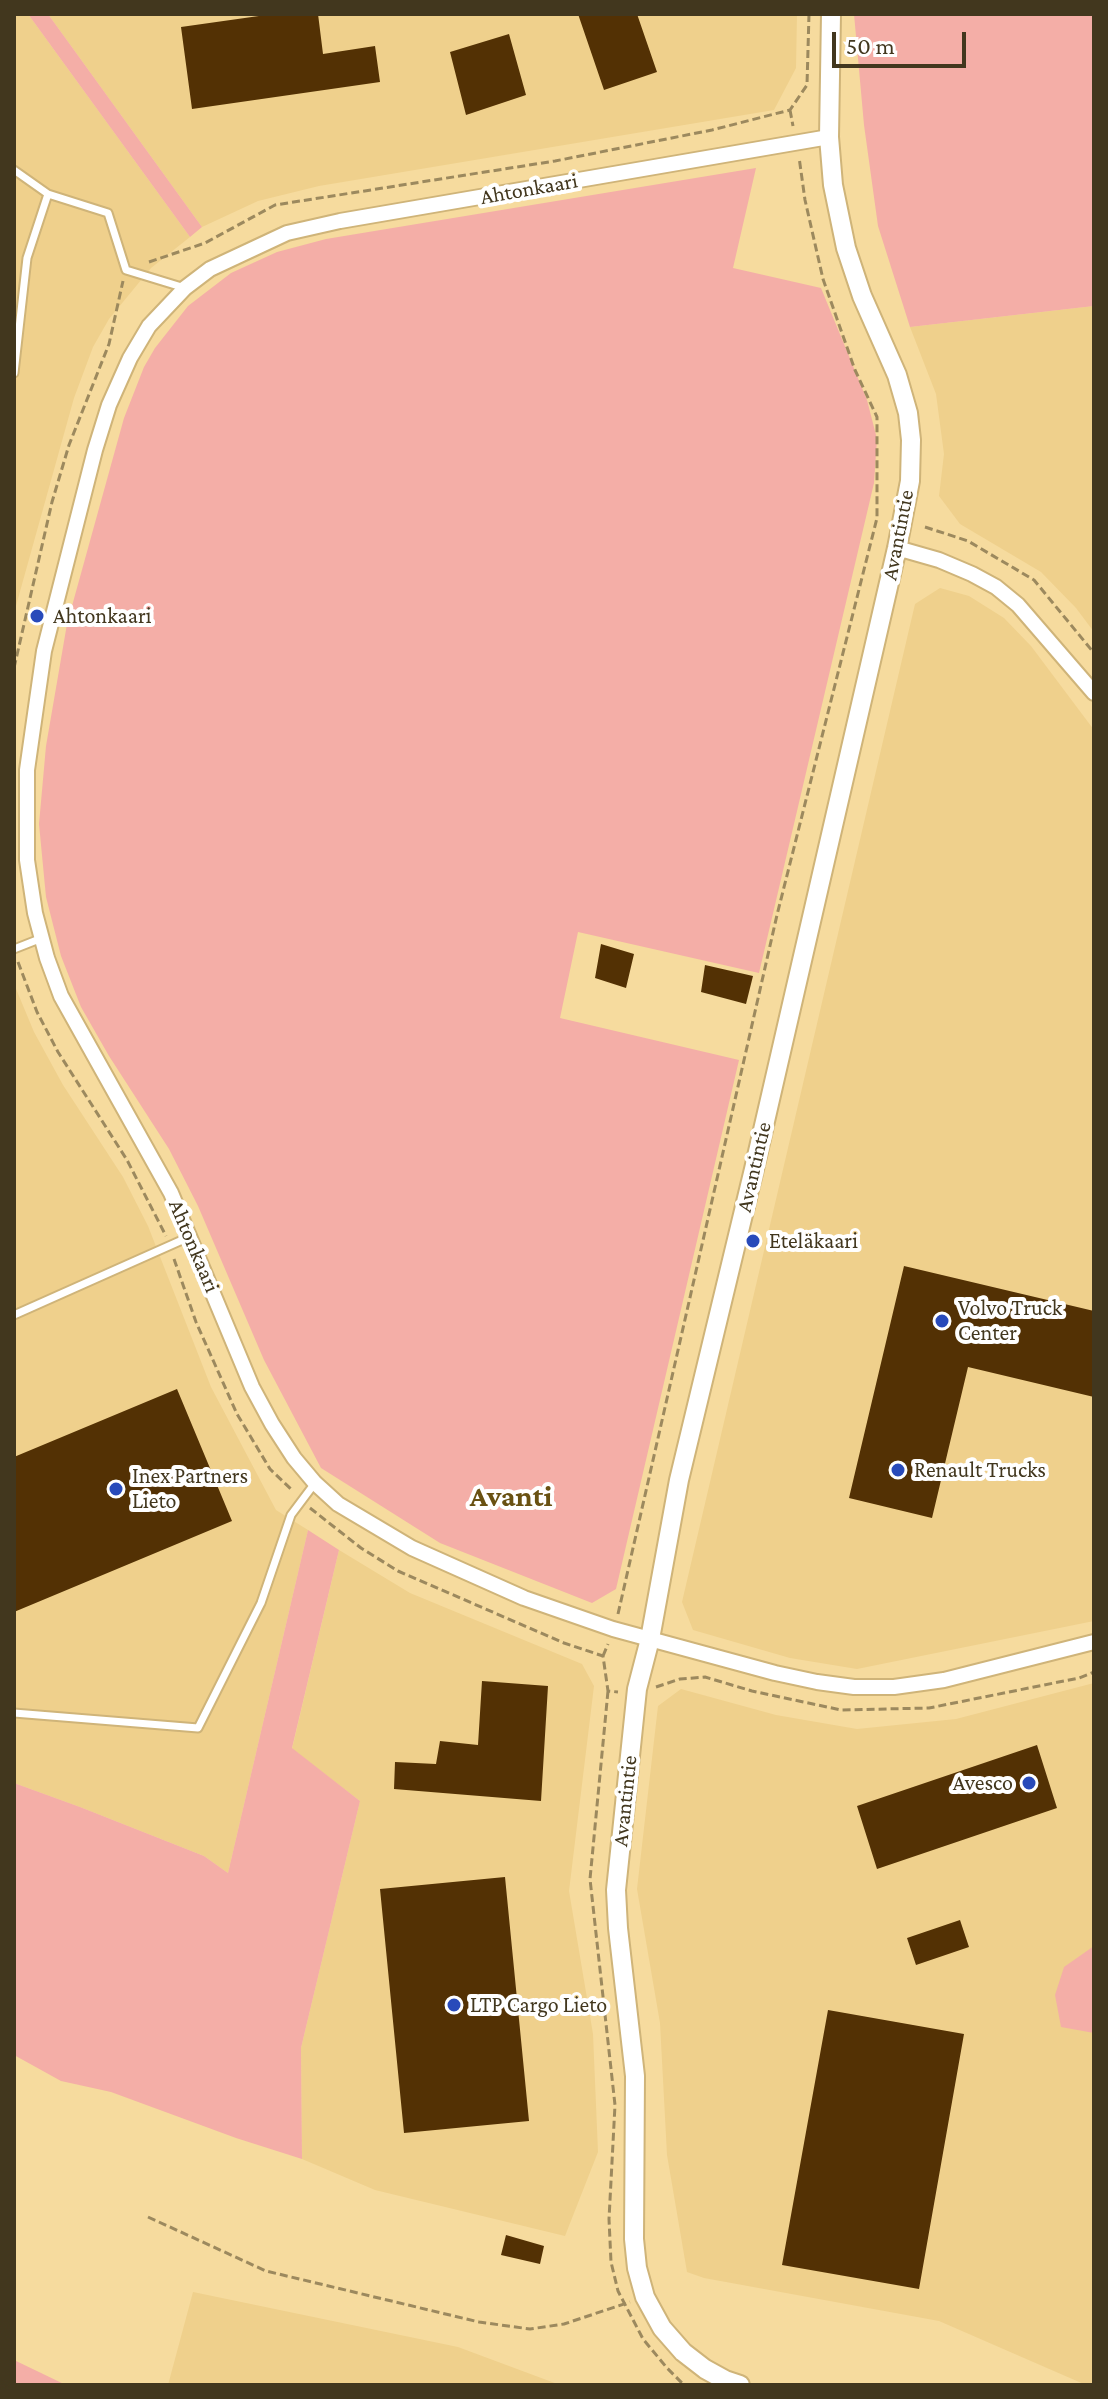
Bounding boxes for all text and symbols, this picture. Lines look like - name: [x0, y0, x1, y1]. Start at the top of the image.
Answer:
- scale bar: [836, 16, 970, 66]
- text: 50 m: [846, 32, 895, 59]
- street label: Ahtonkaari: [478, 167, 580, 211]
- street label: Avantintie: [876, 488, 920, 582]
- place label: Ahtonkaari: [53, 603, 152, 629]
- marker: Ahtonkaari: [28, 607, 46, 625]
- street label: Avantintie: [731, 1119, 777, 1215]
- street label: Ahtonkaari: [163, 1195, 225, 1297]
- place label: Eteläkaari: [769, 1228, 858, 1254]
- marker: Eteläkaari: [744, 1232, 762, 1250]
- place label: Volvo Truck Center: [958, 1295, 1062, 1346]
- marker: Volvo Truck Center: [933, 1312, 951, 1330]
- place label: Renault Trucks: [914, 1457, 1046, 1483]
- marker: Renault Trucks: [889, 1461, 907, 1479]
- place label: Inex Partners Lieto: [132, 1463, 248, 1514]
- district label: Avanti: [470, 1479, 552, 1515]
- marker: Inex Partners Lieto: [107, 1480, 125, 1498]
- street label: Avantintie: [607, 1754, 643, 1848]
- place label: Avesco: [953, 1770, 1013, 1796]
- marker: Avesco: [1020, 1774, 1038, 1792]
- place label: LTP Cargo Lieto: [470, 1992, 607, 2018]
- marker: LTP Cargo Lieto: [445, 1996, 463, 2014]

